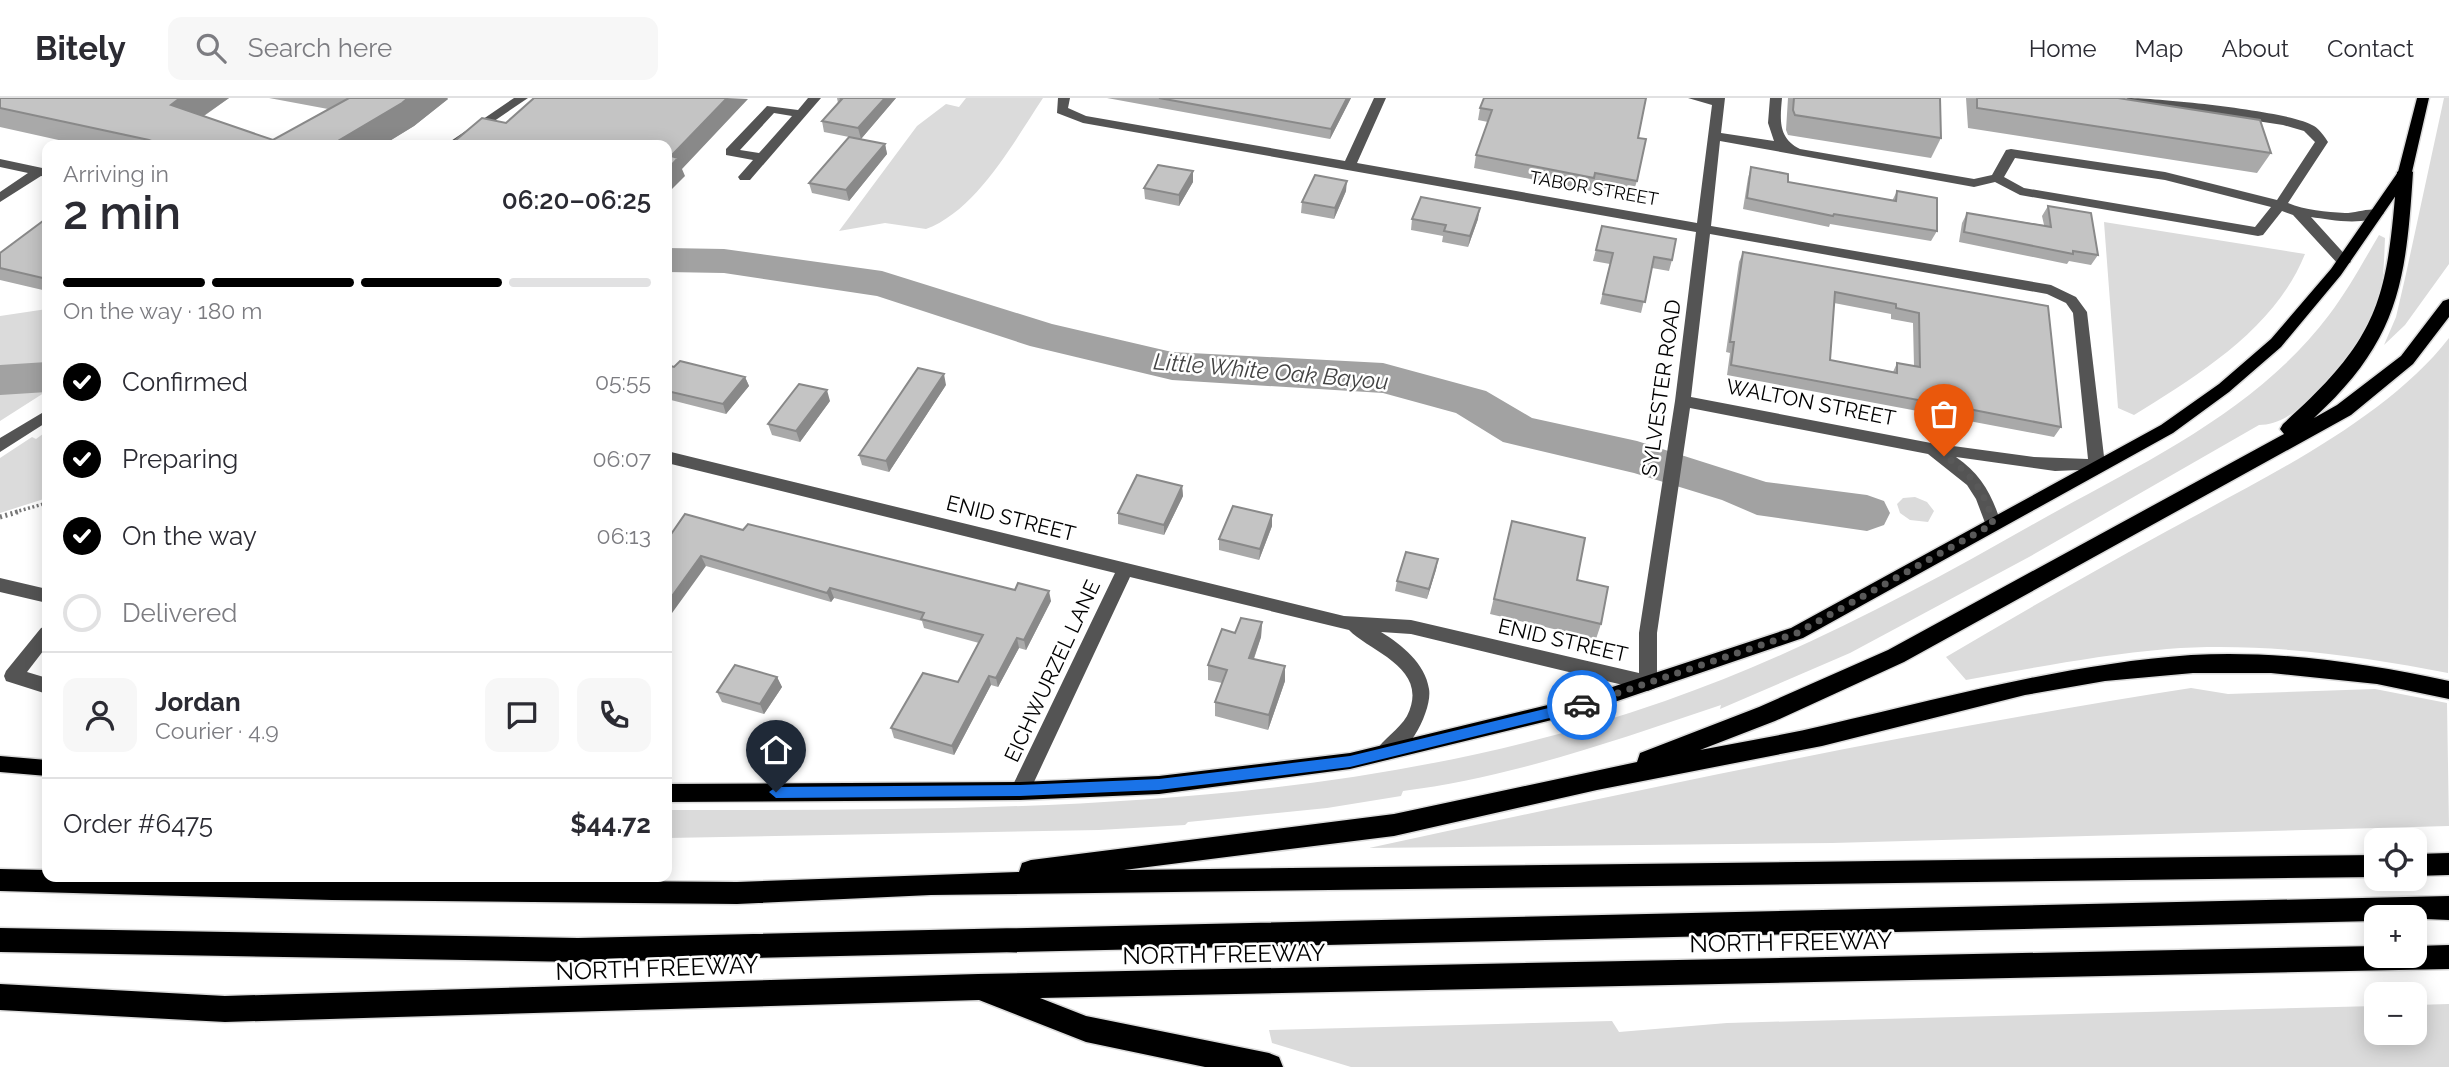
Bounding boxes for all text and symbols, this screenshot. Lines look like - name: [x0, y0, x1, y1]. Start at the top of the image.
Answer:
- search box: [168, 17, 658, 80]
- text: Bitely: [35, 29, 126, 68]
- icon: search: [192, 29, 230, 67]
- text: Search here: [248, 33, 392, 63]
- text: Home: [2029, 34, 2097, 63]
- text: Map: [2135, 34, 2183, 63]
- text: About: [2221, 34, 2289, 63]
- text: Contact: [2327, 34, 2414, 63]
- text: Arriving in: [63, 160, 169, 187]
- street label: TABOR STREET: [1528, 166, 1660, 210]
- text: 06:20–06:25: [502, 185, 651, 215]
- text: 2 min: [63, 186, 181, 240]
- text: On the way · 180 m: [63, 297, 262, 324]
- street label: SYLVESTER ROAD: [1636, 298, 1686, 478]
- water label: Little White Oak Bayou: [1152, 347, 1390, 395]
- icon: check: [63, 363, 101, 401]
- text: Confirmed: [122, 367, 248, 397]
- text: 05:55: [595, 368, 651, 395]
- street label: WALTON STREET: [1724, 373, 1898, 431]
- pin: [1914, 384, 1974, 456]
- icon: bag: [1925, 395, 1963, 433]
- icon: check: [63, 440, 101, 478]
- text: Preparing: [122, 444, 238, 474]
- text: 06:07: [593, 445, 651, 472]
- street label: ENID STREET: [944, 490, 1078, 546]
- icon: check: [63, 517, 101, 555]
- text: On the way: [122, 521, 257, 551]
- text: 06:13: [597, 522, 651, 549]
- street label: EICHWURZEL LANE: [999, 576, 1105, 766]
- text: Delivered: [122, 598, 237, 628]
- street label: ENID STREET: [1496, 613, 1630, 667]
- courier: [1547, 670, 1617, 740]
- button: person: [63, 678, 137, 752]
- button: chat: [485, 678, 559, 752]
- button: phone: [577, 678, 651, 752]
- icon: car: [1563, 686, 1601, 724]
- text: Jordan: [155, 687, 241, 717]
- text: Courier · 4.9: [155, 717, 279, 744]
- pin: [746, 720, 806, 792]
- icon: home: [757, 731, 795, 769]
- text: Order #6475: [63, 809, 213, 839]
- text: $44.72: [570, 809, 651, 839]
- map controls: [2364, 828, 2427, 1045]
- button: locate: [2364, 828, 2427, 891]
- button: +: [2364, 905, 2427, 968]
- street label: NORTH FREEWAY: [1689, 926, 1893, 958]
- street label: NORTH FREEWAY: [1122, 938, 1326, 970]
- street label: NORTH FREEWAY: [555, 950, 759, 986]
- button: −: [2364, 982, 2427, 1045]

